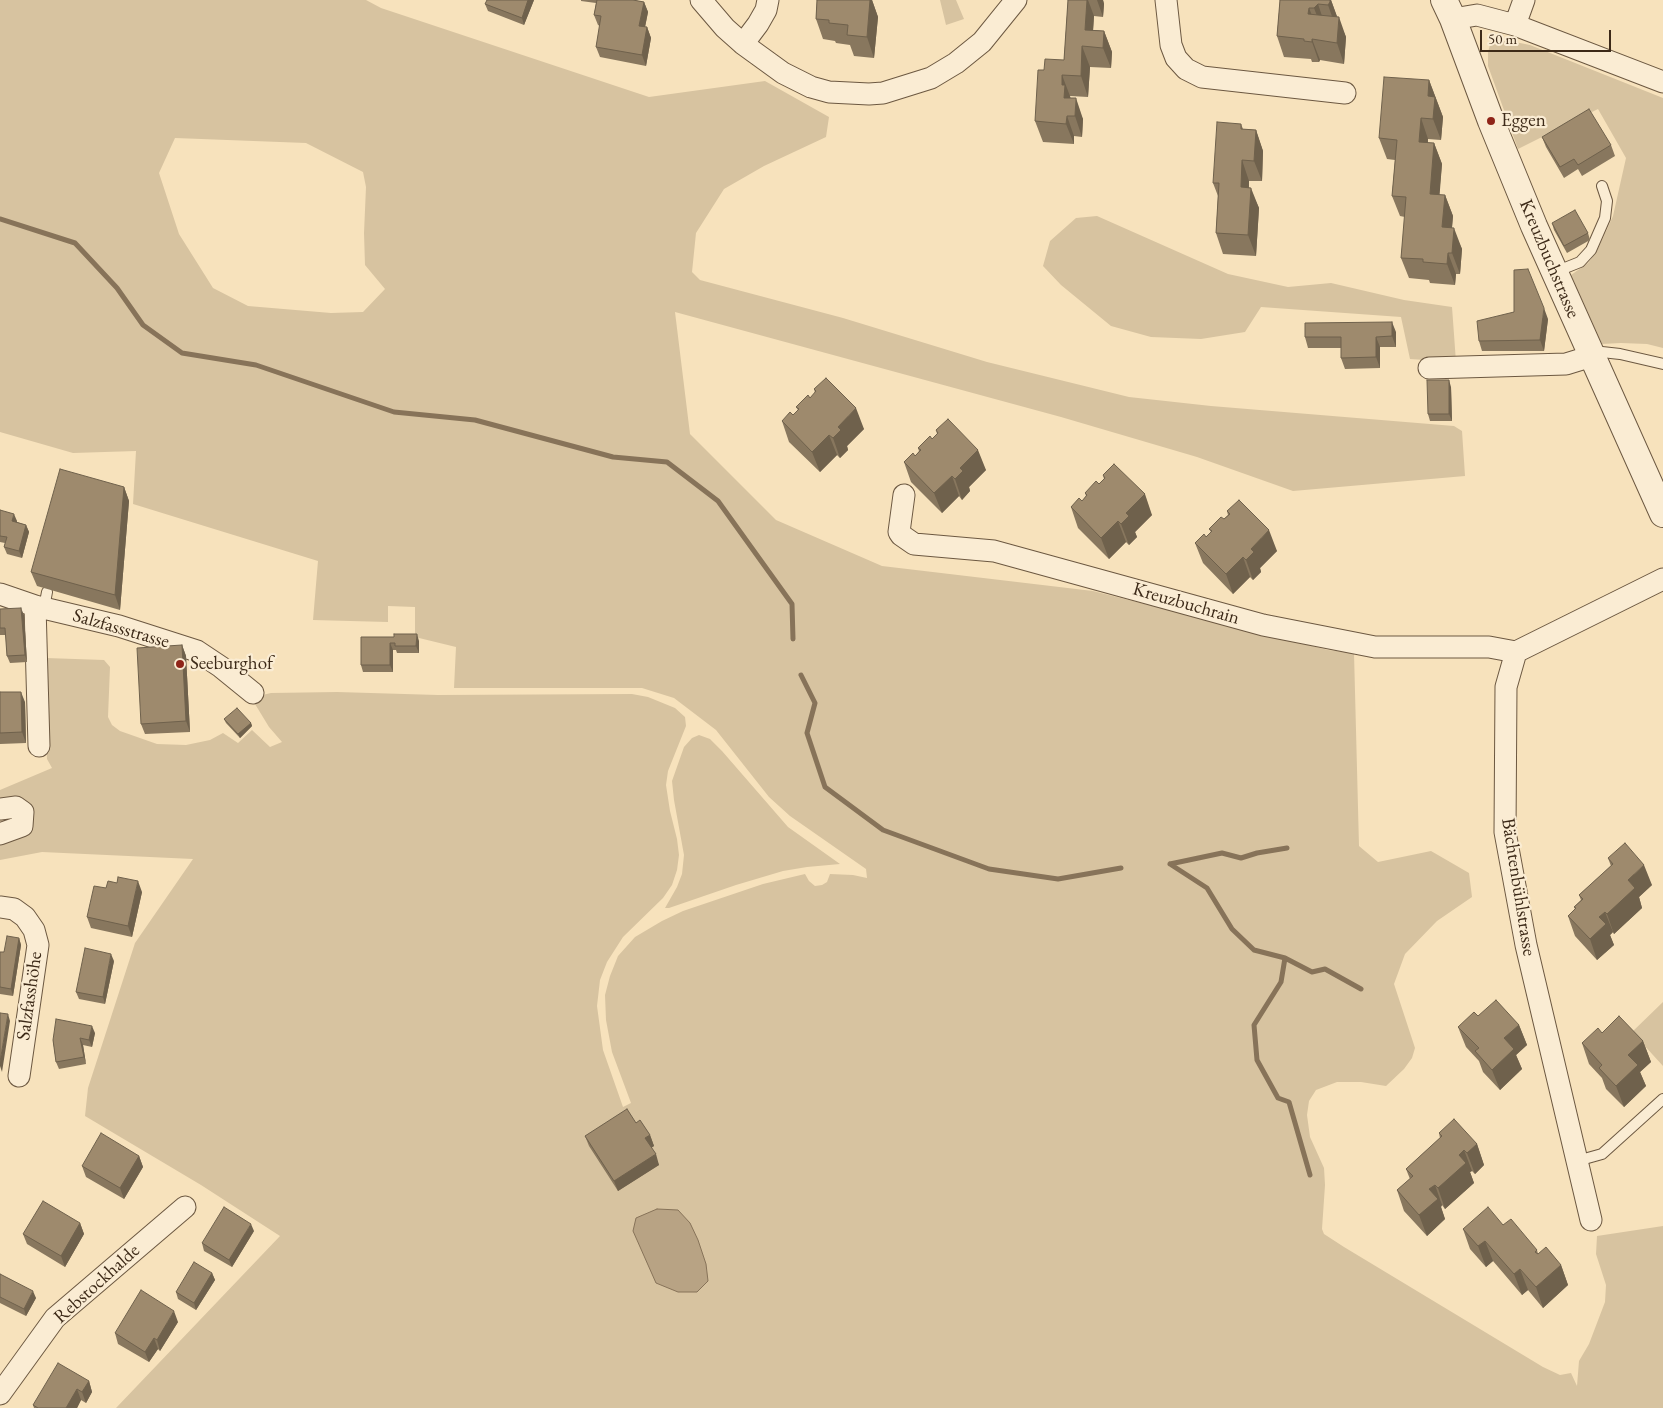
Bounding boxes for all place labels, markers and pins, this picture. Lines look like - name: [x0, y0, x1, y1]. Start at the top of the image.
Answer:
- place label: Eggen: [1501, 110, 1546, 132]
- marker: Eggen: [1485, 115, 1497, 127]
- place label: Seeburghof: [190, 653, 273, 675]
- marker: Seeburghof: [174, 658, 186, 670]

